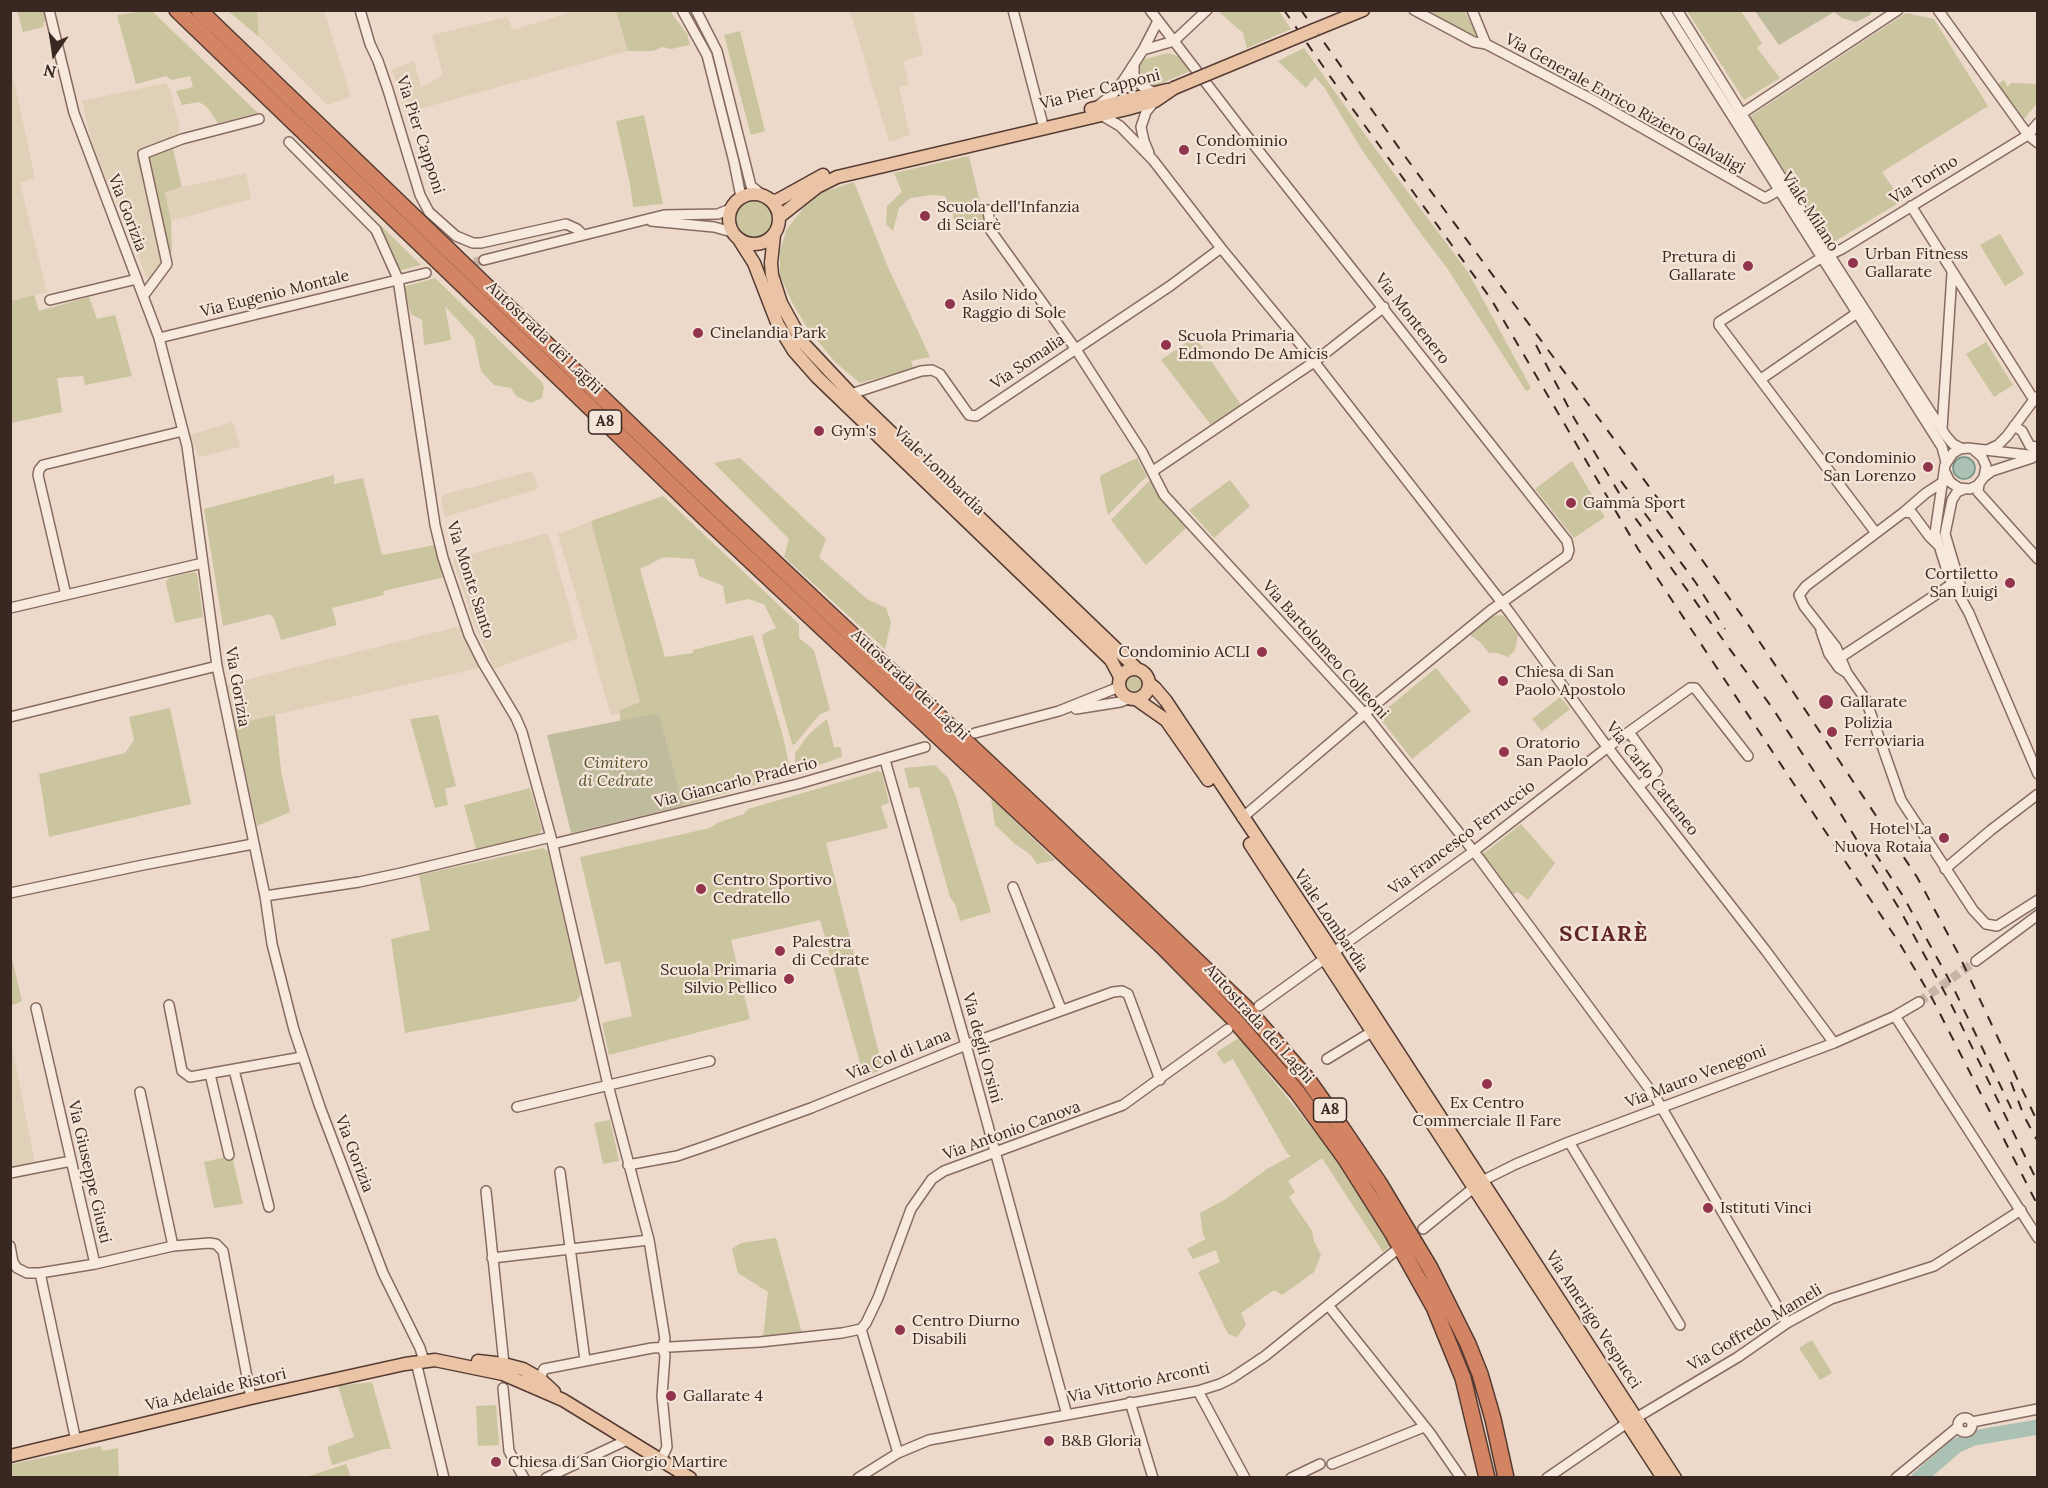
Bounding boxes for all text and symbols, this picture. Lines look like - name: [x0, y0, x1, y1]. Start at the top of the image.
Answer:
- north arrow: [24, 24, 84, 84]
- street label: Via Generale Enrico Riziero Galvaligi: [1502, 30, 1748, 178]
- text: N: [42, 60, 58, 83]
- street label: Via Pier Capponi: [1038, 66, 1162, 114]
- street label: Via Pier Capponi: [392, 73, 448, 197]
- place label: Condominio I Cedri: [1196, 131, 1288, 169]
- marker: Condominio I Cedri: [1177, 143, 1191, 157]
- street label: Via Torino: [1886, 152, 1962, 208]
- street label: Viale Milano: [1777, 169, 1843, 255]
- street label: Via Gorizia: [104, 172, 150, 254]
- place label: Scuola dell'Infanzia di Sciarè: [937, 197, 1080, 235]
- marker: Scuola dell'Infanzia di Sciarè: [918, 209, 932, 223]
- place label: Urban Fitness Gallarate: [1865, 244, 1968, 282]
- place label: Pretura di Gallarate: [1662, 247, 1736, 285]
- marker: Urban Fitness Gallarate: [1846, 256, 1860, 270]
- marker: Pretura di Gallarate: [1741, 259, 1755, 273]
- street label: Via Eugenio Montale: [199, 266, 351, 322]
- street label: Via Montenero: [1371, 270, 1453, 368]
- street label: Autostrada dei Laghi: [482, 278, 606, 398]
- place label: Asilo Nido Raggio di Sole: [962, 285, 1066, 323]
- marker: Asilo Nido Raggio di Sole: [943, 297, 957, 311]
- place label: Cinelandia Park: [710, 323, 826, 343]
- marker: Cinelandia Park: [691, 326, 705, 340]
- place label: Scuola Primaria Edmondo De Amicis: [1178, 326, 1328, 364]
- street label: Via Somalia: [987, 330, 1069, 394]
- marker: Scuola Primaria Edmondo De Amicis: [1159, 338, 1173, 352]
- road number: A8: [588, 410, 622, 434]
- place label: Gym's: [831, 421, 876, 441]
- street label: Viale Lombardia: [889, 422, 989, 520]
- marker: Gym's: [812, 424, 826, 438]
- place label: Condominio San Lorenzo: [1824, 448, 1916, 486]
- marker: Condominio San Lorenzo: [1921, 460, 1935, 474]
- place label: Gamma Sport: [1583, 493, 1686, 513]
- marker: Gamma Sport: [1564, 496, 1578, 510]
- street label: Via Monte Santo: [442, 519, 498, 641]
- place label: Cortiletto San Luigi: [1925, 564, 1998, 602]
- marker: Cortiletto San Luigi: [2003, 576, 2017, 590]
- street label: Via Bartolomeo Colleoni: [1258, 577, 1392, 723]
- street label: Autostrada dei Laghi: [847, 625, 973, 745]
- place label: Condominio ACLI: [1119, 642, 1250, 662]
- street label: Via Gorizia: [221, 645, 253, 729]
- marker: Condominio ACLI: [1255, 645, 1269, 659]
- place label: Chiesa di San Paolo Apostolo: [1515, 662, 1626, 700]
- marker: Chiesa di San Paolo Apostolo: [1496, 674, 1510, 688]
- place label: Gallarate: [1840, 692, 1907, 712]
- marker: Gallarate: [1817, 693, 1835, 711]
- place label: Polizia Ferroviaria: [1844, 713, 1925, 751]
- street label: Via Carlo Cattaneo: [1602, 718, 1702, 840]
- marker: Polizia Ferroviaria: [1825, 725, 1839, 739]
- place label: Oratorio San Paolo: [1516, 733, 1588, 771]
- marker: Oratorio San Paolo: [1497, 745, 1511, 759]
- park label: Cimitero di Cedrate: [578, 753, 654, 791]
- street label: Via Giancarlo Praderio: [653, 753, 819, 813]
- street label: Via Francesco Ferruccio: [1385, 777, 1539, 899]
- place label: Hotel La Nuova Rotaia: [1834, 819, 1932, 857]
- marker: Hotel La Nuova Rotaia: [1937, 831, 1951, 845]
- street label: Viale Lombardia: [1290, 866, 1372, 976]
- place label: Centro Sportivo Cedratello: [713, 870, 832, 908]
- marker: Centro Sportivo Cedratello: [694, 882, 708, 896]
- district label: SCIARÈ: [1559, 922, 1649, 948]
- place label: Palestra di Cedrate: [792, 932, 869, 970]
- marker: Palestra di Cedrate: [773, 944, 787, 958]
- place label: Scuola Primaria Silvio Pellico: [660, 960, 777, 998]
- street label: Autostrada dei Laghi: [1200, 960, 1318, 1088]
- marker: Scuola Primaria Silvio Pellico: [782, 972, 796, 986]
- street label: Via degli Orsini: [958, 991, 1006, 1105]
- street label: Via Col di Lana: [844, 1025, 954, 1085]
- street label: Via Mauro Venegoni: [1623, 1041, 1769, 1113]
- marker: Ex Centro Commerciale Il Fare: [1480, 1077, 1494, 1091]
- place label: Ex Centro Commerciale Il Fare: [1413, 1093, 1561, 1131]
- street label: Via Antonio Canova: [941, 1097, 1083, 1165]
- road number: A8: [1314, 1098, 1346, 1122]
- street label: Via Giuseppe Giusti: [63, 1099, 115, 1245]
- street label: Via Gorizia: [331, 1113, 377, 1195]
- place label: Istituti Vinci: [1720, 1198, 1812, 1218]
- marker: Istituti Vinci: [1701, 1201, 1715, 1215]
- street label: Via Amerigo Vespucci: [1541, 1248, 1645, 1392]
- street label: Via Goffredo Mameli: [1685, 1280, 1825, 1376]
- place label: Centro Diurno Disabili: [912, 1311, 1020, 1349]
- marker: Centro Diurno Disabili: [893, 1323, 907, 1337]
- street label: Via Vittorio Arconti: [1067, 1359, 1211, 1407]
- street label: Via Adelaide Ristori: [144, 1364, 288, 1416]
- place label: Gallarate 4: [683, 1386, 763, 1406]
- marker: Gallarate 4: [664, 1389, 678, 1403]
- place label: B&B Gloria: [1061, 1431, 1142, 1451]
- marker: B&B Gloria: [1042, 1434, 1056, 1448]
- place label: Chiesa di San Giorgio Martire: [508, 1452, 728, 1472]
- marker: Chiesa di San Giorgio Martire: [489, 1455, 503, 1469]

